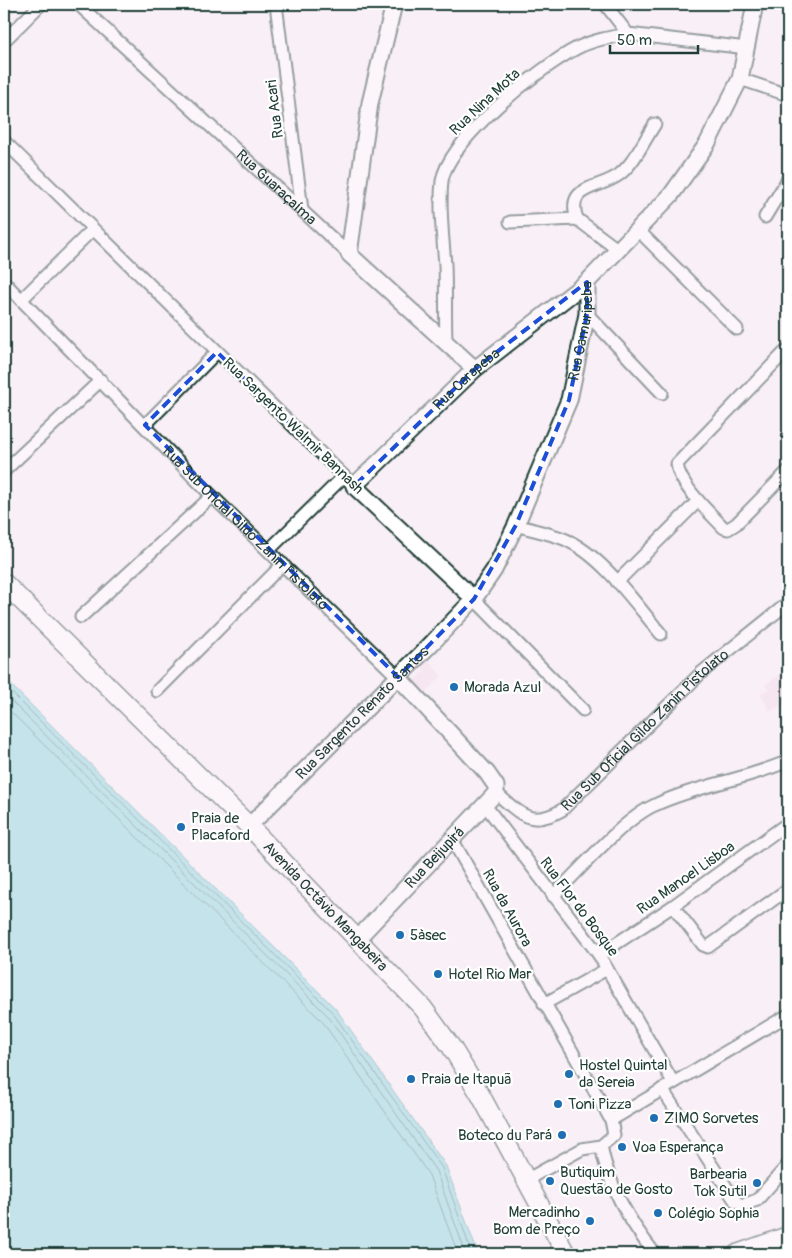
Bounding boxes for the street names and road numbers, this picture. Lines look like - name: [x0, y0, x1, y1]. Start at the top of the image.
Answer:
- street label: Rua Nina Mota: [446, 64, 524, 140]
- street label: Rua Acari: [262, 78, 288, 139]
- street label: Rua Guaraçaíma: [232, 145, 321, 229]
- street label: Rua Camuripeba: [564, 281, 597, 382]
- street label: Rua Carapeba: [429, 344, 504, 414]
- street label: Rua Sargento Walmir Bannash: [219, 354, 367, 498]
- street label: Rua Sub Oficial Gildo Zanin Pistolato: [159, 442, 333, 614]
- street label: Rua Sargento Renato Santos: [292, 642, 433, 783]
- street label: Rua Sub Oficial Gildo Zanin Pistolato: [557, 645, 733, 815]
- street label: Rua Beijupirá: [401, 823, 468, 892]
- street label: Avenida Octávio Mangabeira: [259, 837, 392, 975]
- street label: Rua Manoel Lisboa: [633, 837, 739, 919]
- street label: Rua Flor do Bosque: [536, 854, 623, 961]
- street label: Rua da Aurora: [478, 866, 536, 950]

